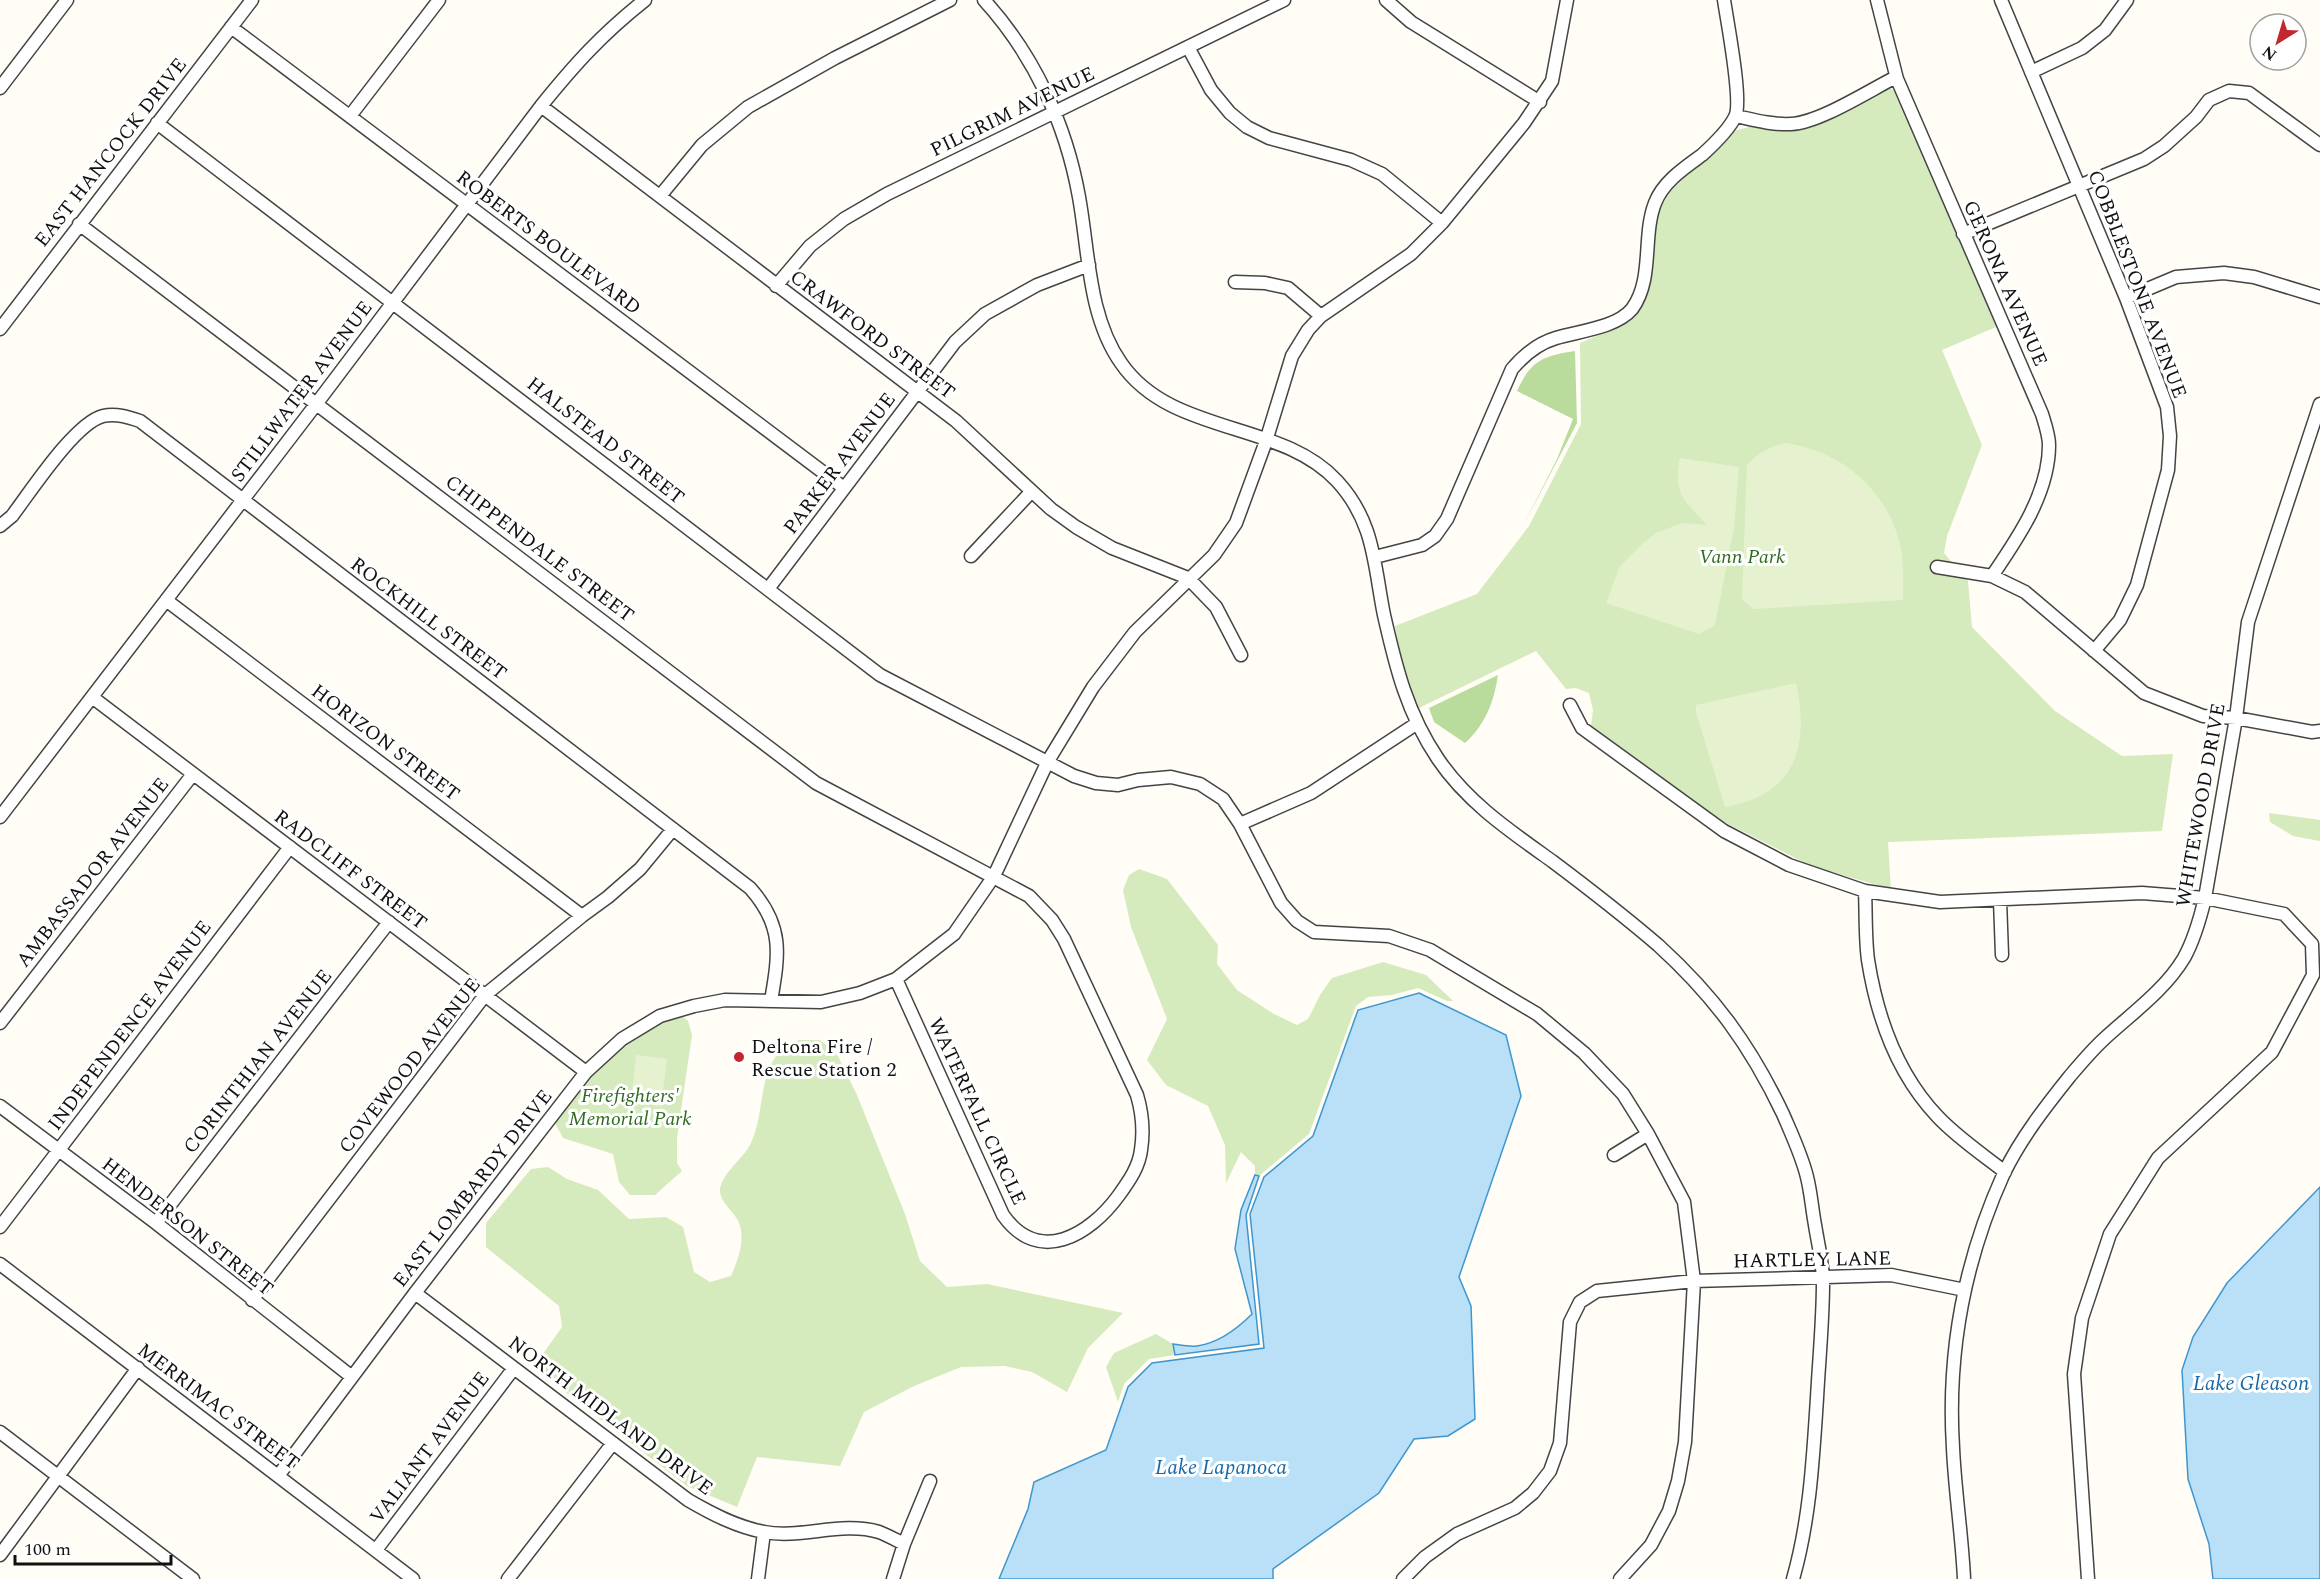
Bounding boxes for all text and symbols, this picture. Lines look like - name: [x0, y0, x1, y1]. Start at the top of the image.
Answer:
- north arrow: [2248, 12, 2308, 72]
- text: N: [2257, 40, 2282, 67]
- street label: EAST HANCOCK DRIVE: [27, 51, 194, 254]
- street label: PILGRIM AVENUE: [925, 59, 1100, 165]
- street label: ROBERTS BOULEVARD: [449, 163, 647, 323]
- street label: COBBLESTONE AVENUE: [2080, 166, 2195, 403]
- street label: GERONA AVENUE: [1955, 195, 2055, 371]
- street label: CRAWFORD STREET: [783, 262, 962, 407]
- street label: STILLWATER AVENUE: [223, 294, 380, 489]
- street label: HALSTEAD STREET: [520, 369, 691, 512]
- street label: PARKER AVENUE: [776, 386, 903, 541]
- street label: CHIPPENDALE STREET: [438, 468, 640, 630]
- park label: Vann Park: [1699, 542, 1786, 572]
- street label: ROCKHILL STREET: [344, 550, 513, 688]
- street label: HORIZON STREET: [305, 677, 466, 809]
- street label: WHITEWOOD DRIVE: [2168, 701, 2234, 910]
- street label: AMBASSADOR AVENUE: [9, 771, 177, 974]
- street label: RADCLIFF STREET: [267, 802, 433, 937]
- street label: INDEPENDENCE AVENUE: [41, 914, 219, 1137]
- street label: CORINTHIAN AVENUE: [176, 963, 340, 1160]
- street label: COVEWOOD AVENUE: [331, 971, 488, 1160]
- street label: WATERFALL CIRCLE: [920, 1013, 1034, 1210]
- place label: Deltona Fire / Rescue Station 2: [751, 1032, 896, 1085]
- marker: Deltona Fire / Rescue Station 2: [732, 1050, 746, 1064]
- park label: Firefighters' Memorial Park: [568, 1081, 692, 1134]
- street label: EAST LOMBARDY DRIVE: [386, 1083, 560, 1294]
- street label: HENDERSON STREET: [95, 1150, 280, 1304]
- street label: HARTLEY LANE: [1733, 1244, 1891, 1276]
- street label: NORTH MIDLAND DRIVE: [501, 1329, 719, 1503]
- street label: MERRIMAC STREET: [131, 1336, 306, 1478]
- street label: VALIANT AVENUE: [362, 1365, 497, 1530]
- water label: Lake Gleason: [2193, 1368, 2309, 1400]
- water label: Lake Lapanoca: [1155, 1452, 1287, 1484]
- scale bar: [15, 1528, 171, 1566]
- text: 100 m: [24, 1536, 71, 1563]

